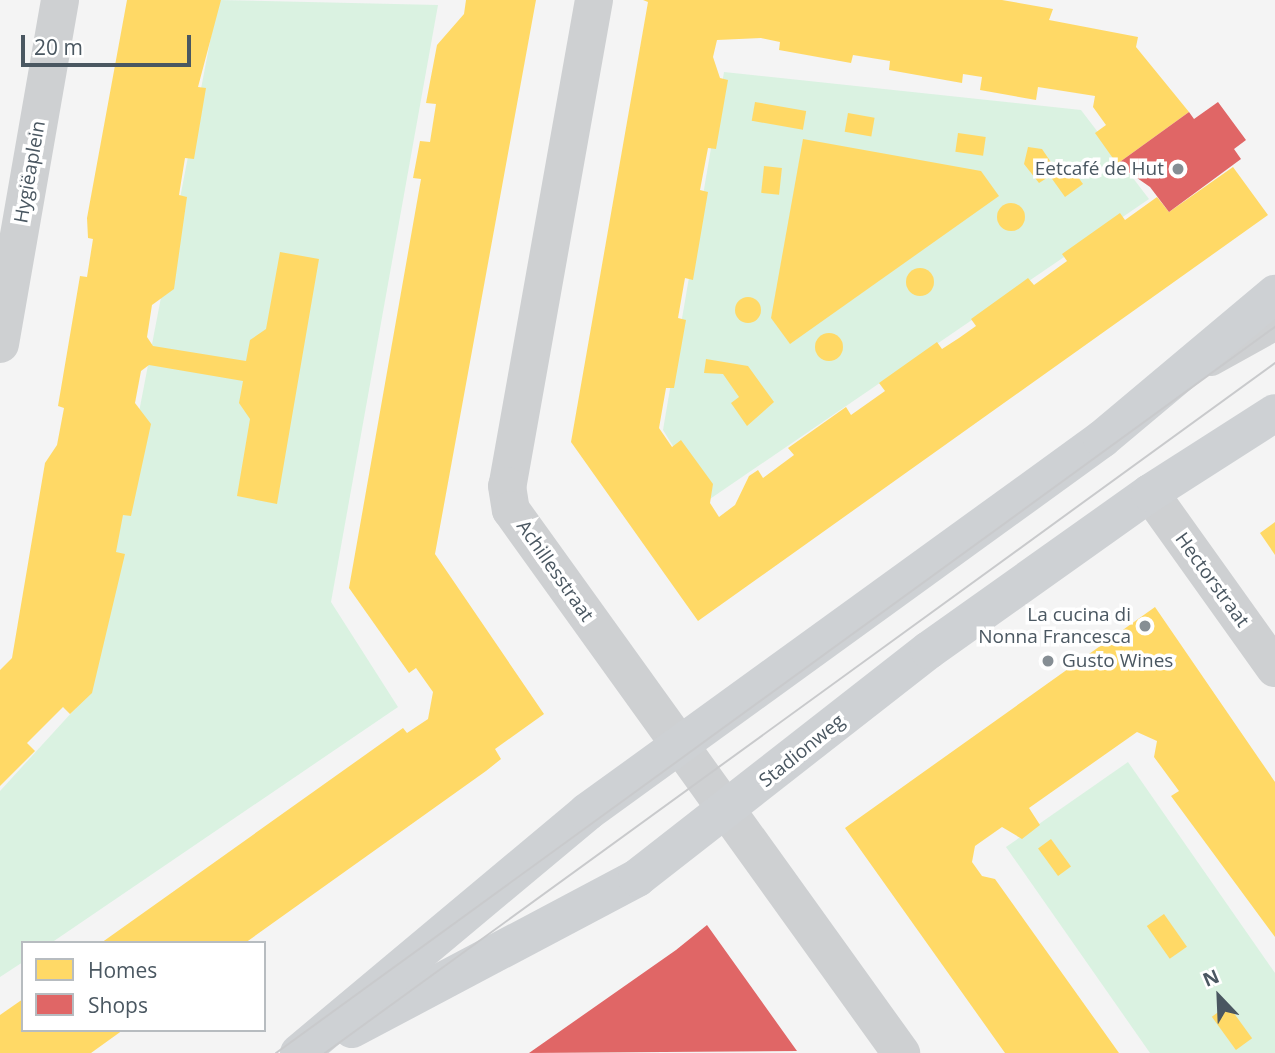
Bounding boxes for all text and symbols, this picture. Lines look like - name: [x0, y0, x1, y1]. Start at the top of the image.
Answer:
- scale bar: [24, 21, 194, 65]
- text: 20 m: [34, 33, 83, 61]
- street label: Hygiëaplein: [10, 119, 50, 225]
- place label: Eetcafé de Hut: [1035, 158, 1164, 180]
- marker: Eetcafé de Hut: [1170, 161, 1186, 177]
- street label: Achillesstraat: [512, 516, 598, 626]
- street label: Hectorstraat: [1170, 528, 1254, 632]
- place label: La cucina di Nonna Francesca: [978, 604, 1131, 648]
- marker: La cucina di Nonna Francesca: [1137, 618, 1153, 634]
- place label: Gusto Wines: [1062, 650, 1173, 672]
- marker: Gusto Wines: [1040, 653, 1056, 669]
- street label: Stadionweg: [755, 710, 849, 792]
- legend: [21, 941, 266, 1032]
- text: Homes: [88, 956, 157, 984]
- north arrow: [1184, 962, 1254, 1032]
- text: N: [1199, 963, 1223, 993]
- text: Shops: [88, 991, 148, 1019]

